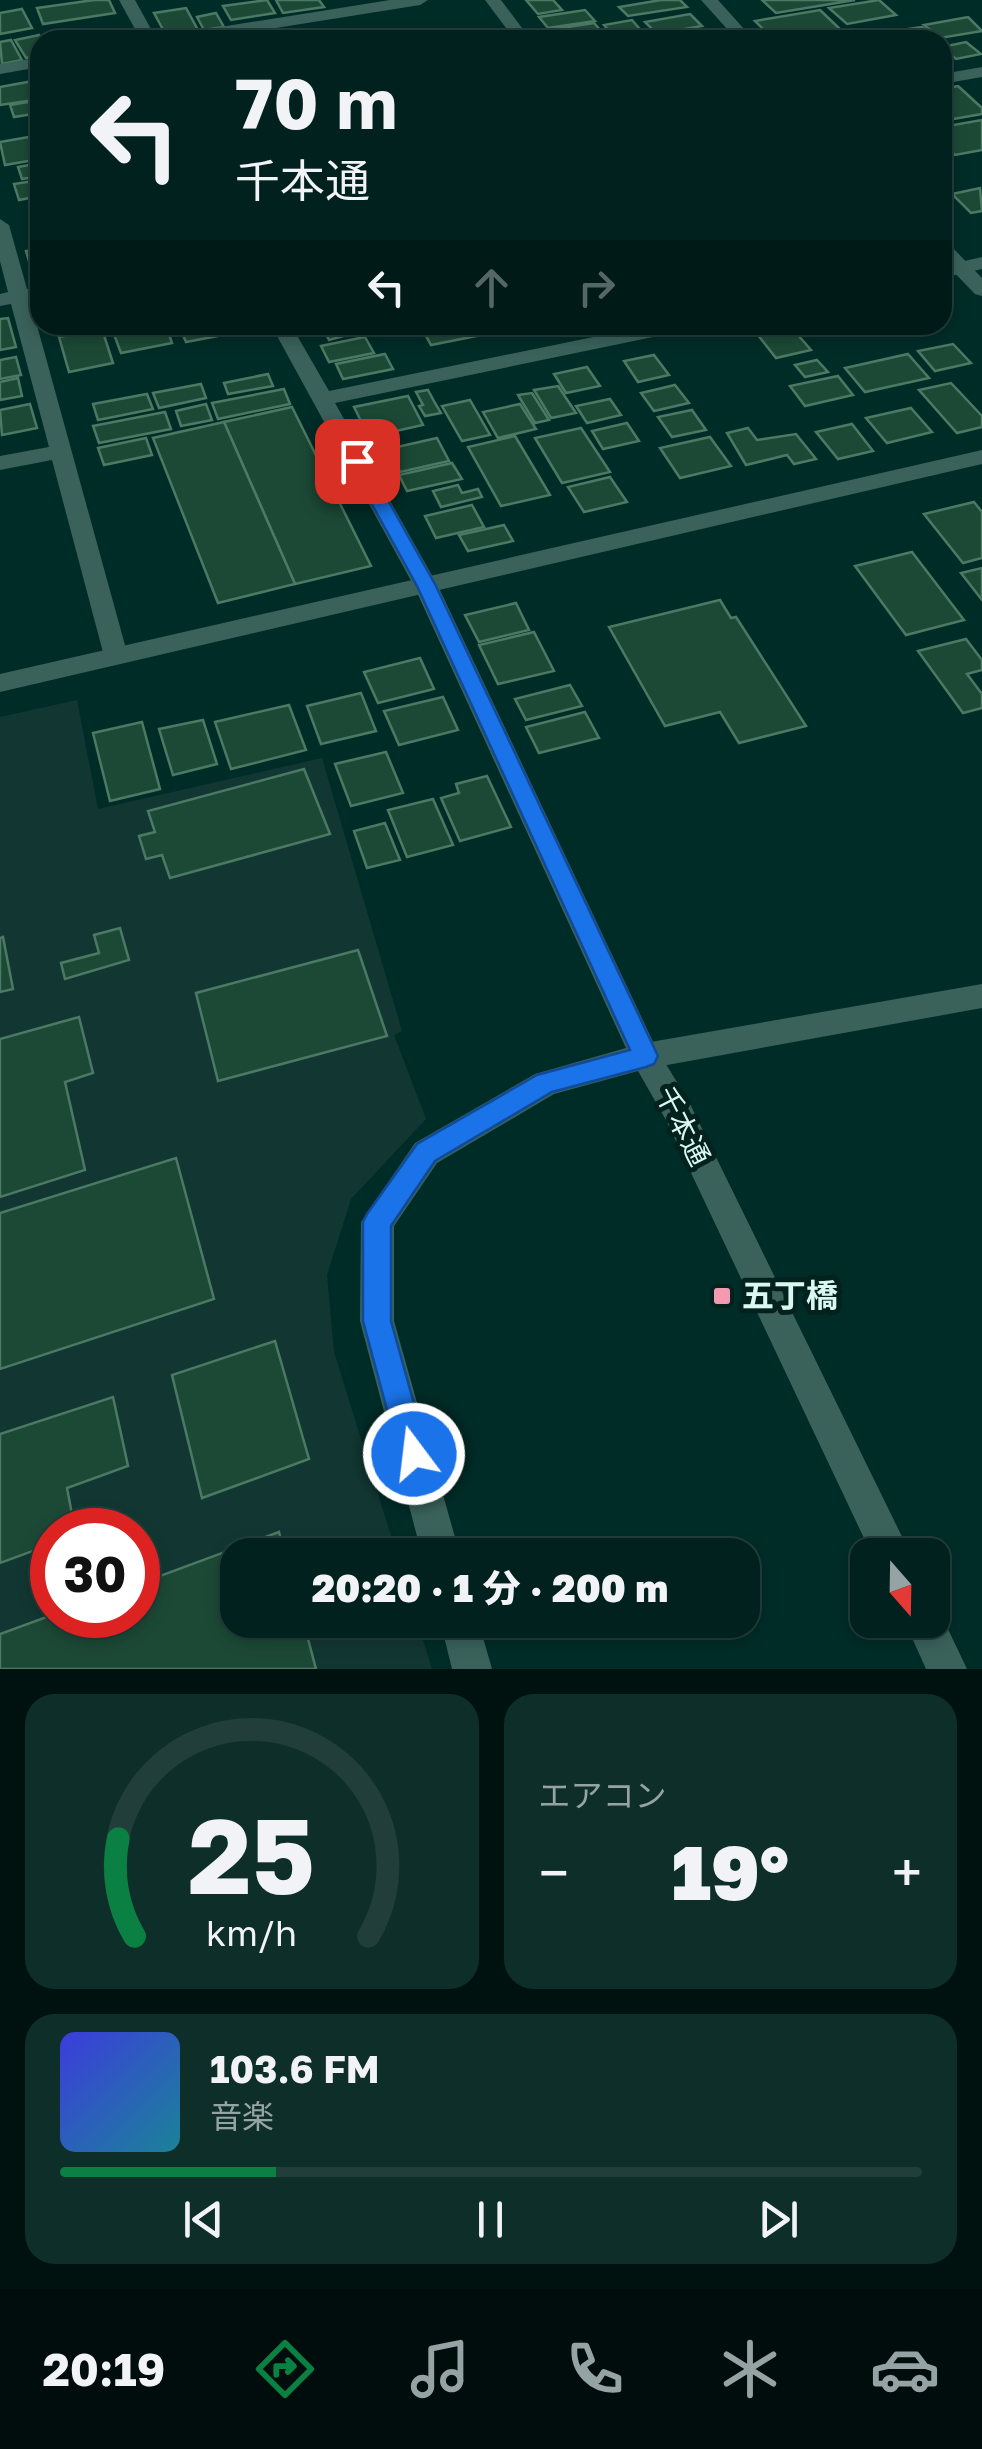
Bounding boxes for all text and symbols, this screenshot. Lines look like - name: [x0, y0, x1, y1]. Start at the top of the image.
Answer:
- text: 70 m: [235, 60, 397, 144]
- icon: left: [70, 70, 200, 200]
- text: 千本通: [235, 153, 370, 207]
- icon: left: [359, 260, 414, 315]
- icon: ahead: [464, 260, 519, 315]
- icon: right: [569, 260, 624, 315]
- pin: [315, 419, 400, 504]
- icon: arrive: [330, 434, 385, 489]
- street label: 千本通: [650, 1081, 717, 1171]
- place label: 五丁橋: [742, 1276, 838, 1314]
- marker: 五丁橋: [711, 1285, 733, 1307]
- position arrow: [362, 1402, 466, 1506]
- speed limit sign: 30: [30, 1508, 160, 1638]
- north arrow: [850, 1538, 950, 1638]
- map controls: [850, 1538, 950, 1638]
- text: 20:20 · 1 分 · 200 m: [312, 1565, 668, 1610]
- text: エアコン: [539, 1776, 667, 1814]
- text: 25: [188, 1792, 315, 1917]
- text: 19°: [671, 1826, 789, 1917]
- text: −: [539, 1839, 569, 1905]
- text: +: [892, 1839, 922, 1905]
- text: km/h: [206, 1911, 297, 1954]
- text: 103.6 FM: [210, 2046, 380, 2091]
- text: 音楽: [210, 2097, 274, 2135]
- icon: previous: [176, 2192, 231, 2247]
- icon: pause: [463, 2192, 518, 2247]
- icon: next: [751, 2192, 806, 2247]
- icon: directions: [250, 2334, 320, 2404]
- icon: music: [405, 2334, 475, 2404]
- icon: phone: [560, 2334, 630, 2404]
- icon: climate: [715, 2334, 785, 2404]
- icon: car: [870, 2334, 940, 2404]
- text: 20:19: [42, 2342, 165, 2396]

